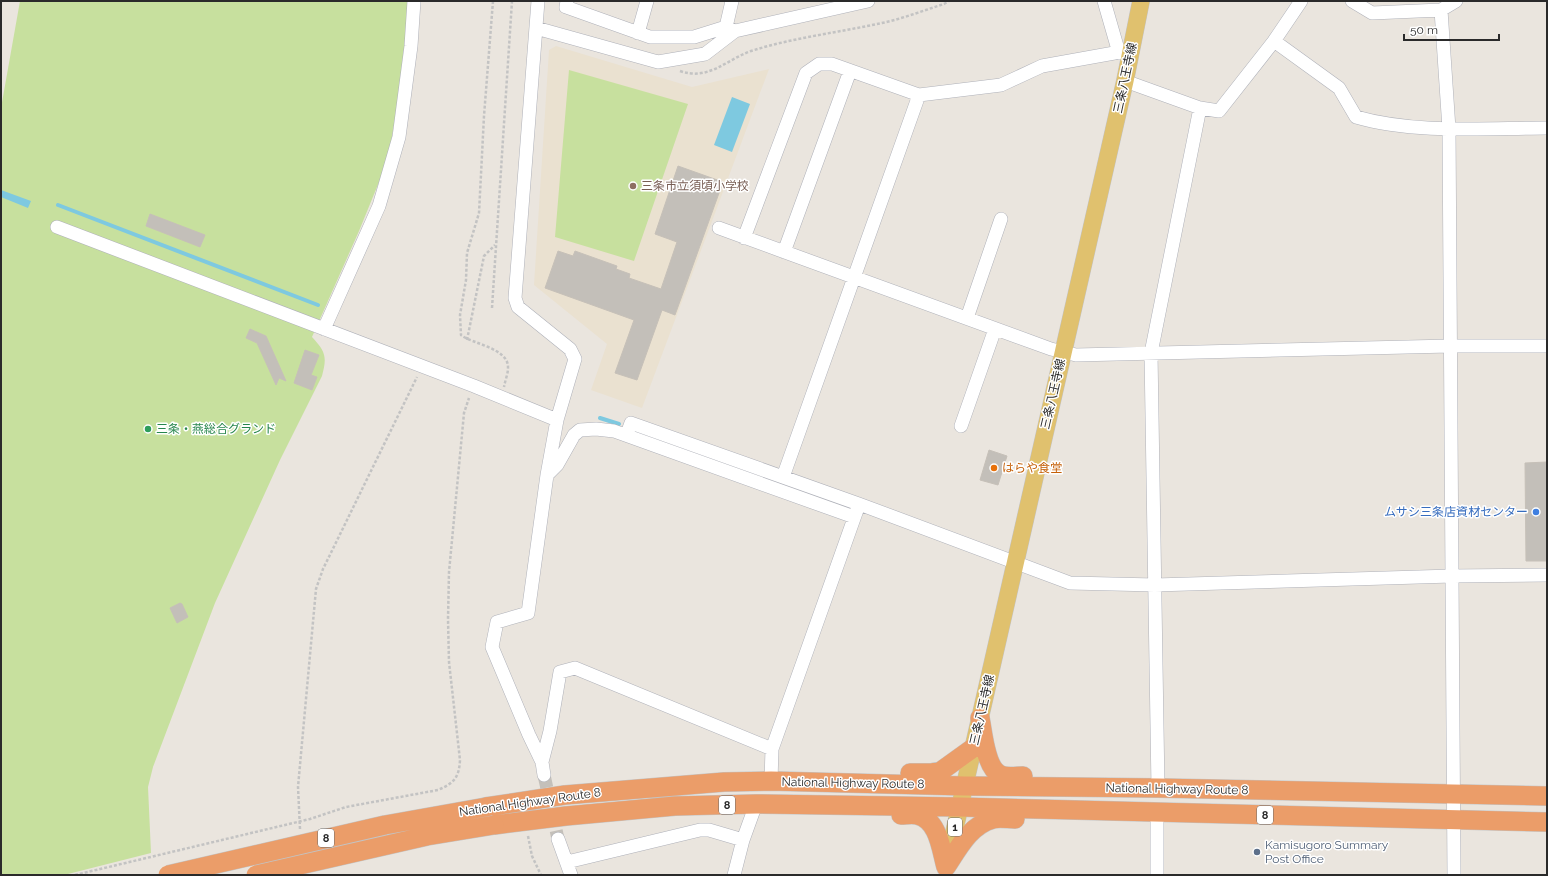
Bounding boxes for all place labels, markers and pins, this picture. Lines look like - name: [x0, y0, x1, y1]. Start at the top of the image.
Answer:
- place label: 三条市立須頃小学校: [641, 179, 749, 193]
- marker: 三条市立須頃小学校: [628, 181, 638, 191]
- place label: 三条・燕総合グランド: [156, 422, 276, 436]
- marker: 三条・燕総合グランド: [143, 424, 153, 434]
- place label: はらや食堂: [1002, 461, 1062, 475]
- marker: はらや食堂: [989, 463, 999, 473]
- place label: ムサシ三条店資材センター: [1384, 505, 1528, 519]
- marker: ムサシ三条店資材センター: [1531, 507, 1541, 517]
- place label: Kamisugoro Summary Post Office: [1265, 838, 1389, 866]
- marker: Kamisugoro Summary Post Office: [1252, 847, 1262, 857]

